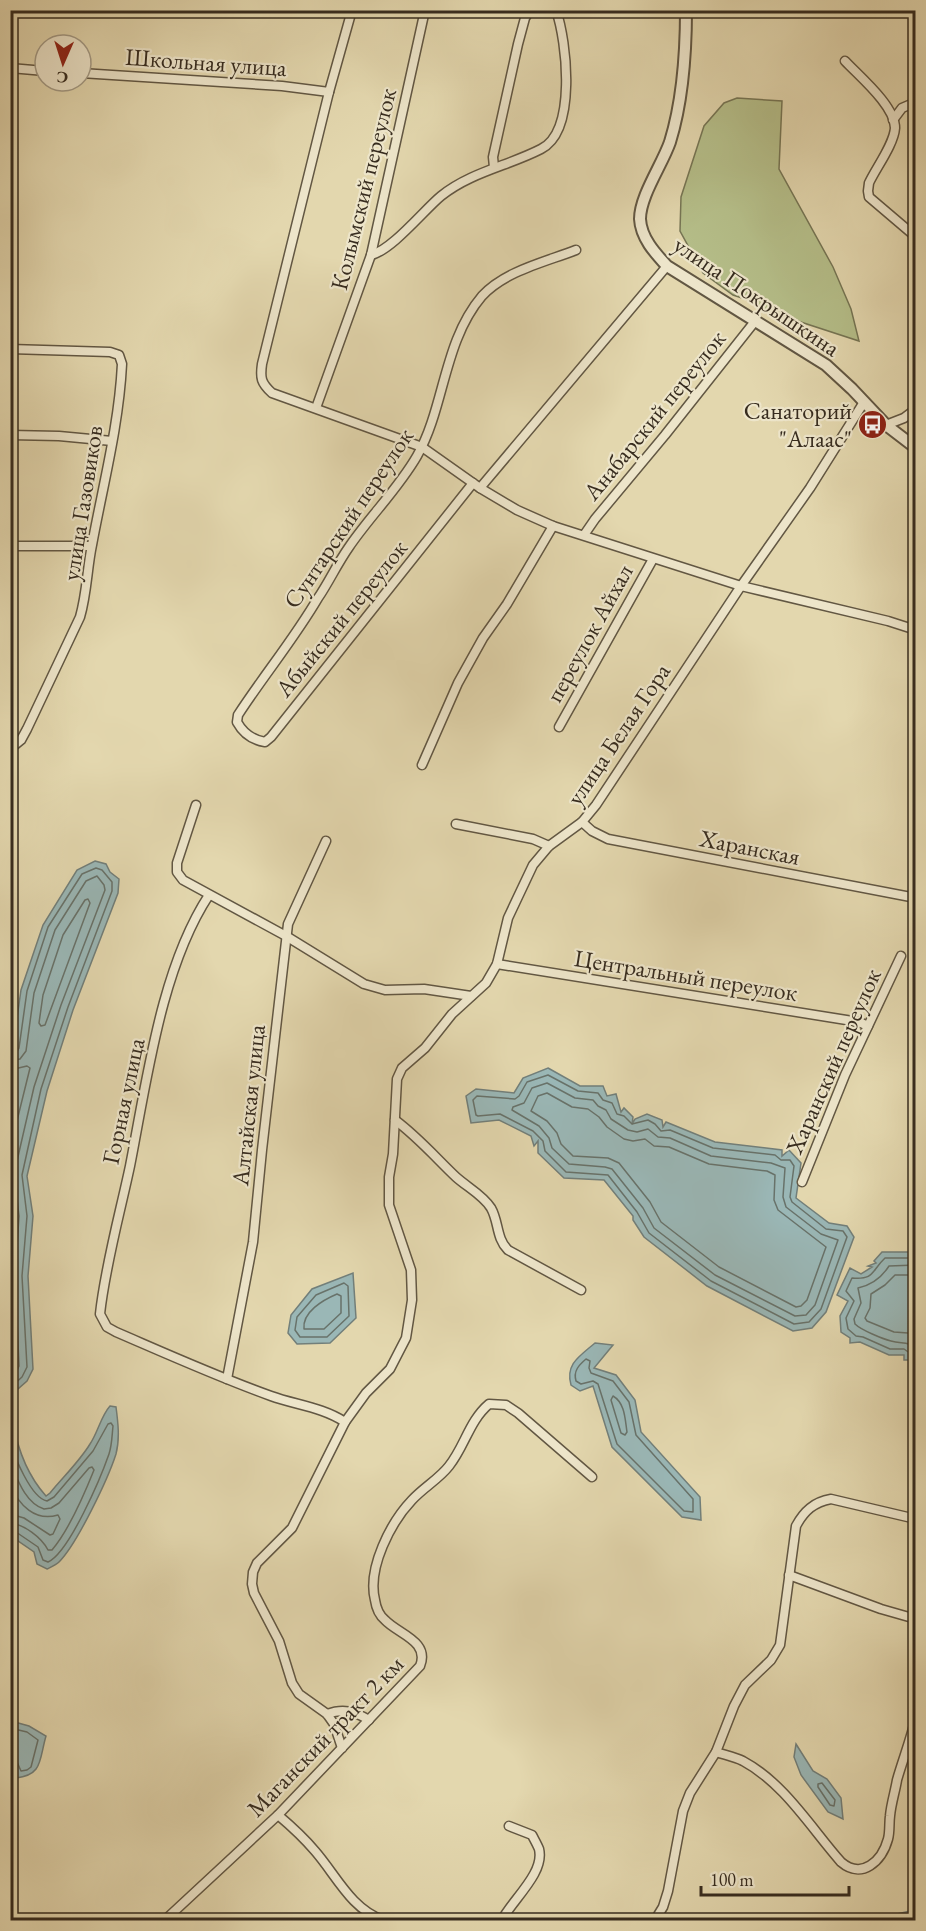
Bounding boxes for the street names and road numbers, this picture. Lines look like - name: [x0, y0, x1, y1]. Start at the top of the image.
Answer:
- street label: Школьная улица: [124, 41, 288, 83]
- street label: Колымский переулок: [323, 84, 403, 293]
- street label: улица Покрышкина: [668, 229, 846, 363]
- street label: Анабарский переулок: [575, 323, 733, 507]
- street label: Сунтарский переулок: [276, 421, 420, 614]
- street label: улица Газовиков: [54, 423, 110, 583]
- street label: Абыйский переулок: [267, 533, 414, 704]
- street label: переулок Айхал: [538, 558, 640, 708]
- street label: улица Белая Гора: [559, 657, 677, 811]
- street label: Харанская: [696, 822, 803, 872]
- street label: Центральный переулок: [572, 942, 800, 1008]
- street label: Харанский переулок: [778, 963, 888, 1159]
- street label: Алтайская улица: [224, 1022, 272, 1188]
- street label: Горная улица: [95, 1035, 152, 1167]
- street label: Маганский тракт 2 км: [240, 1649, 410, 1823]

